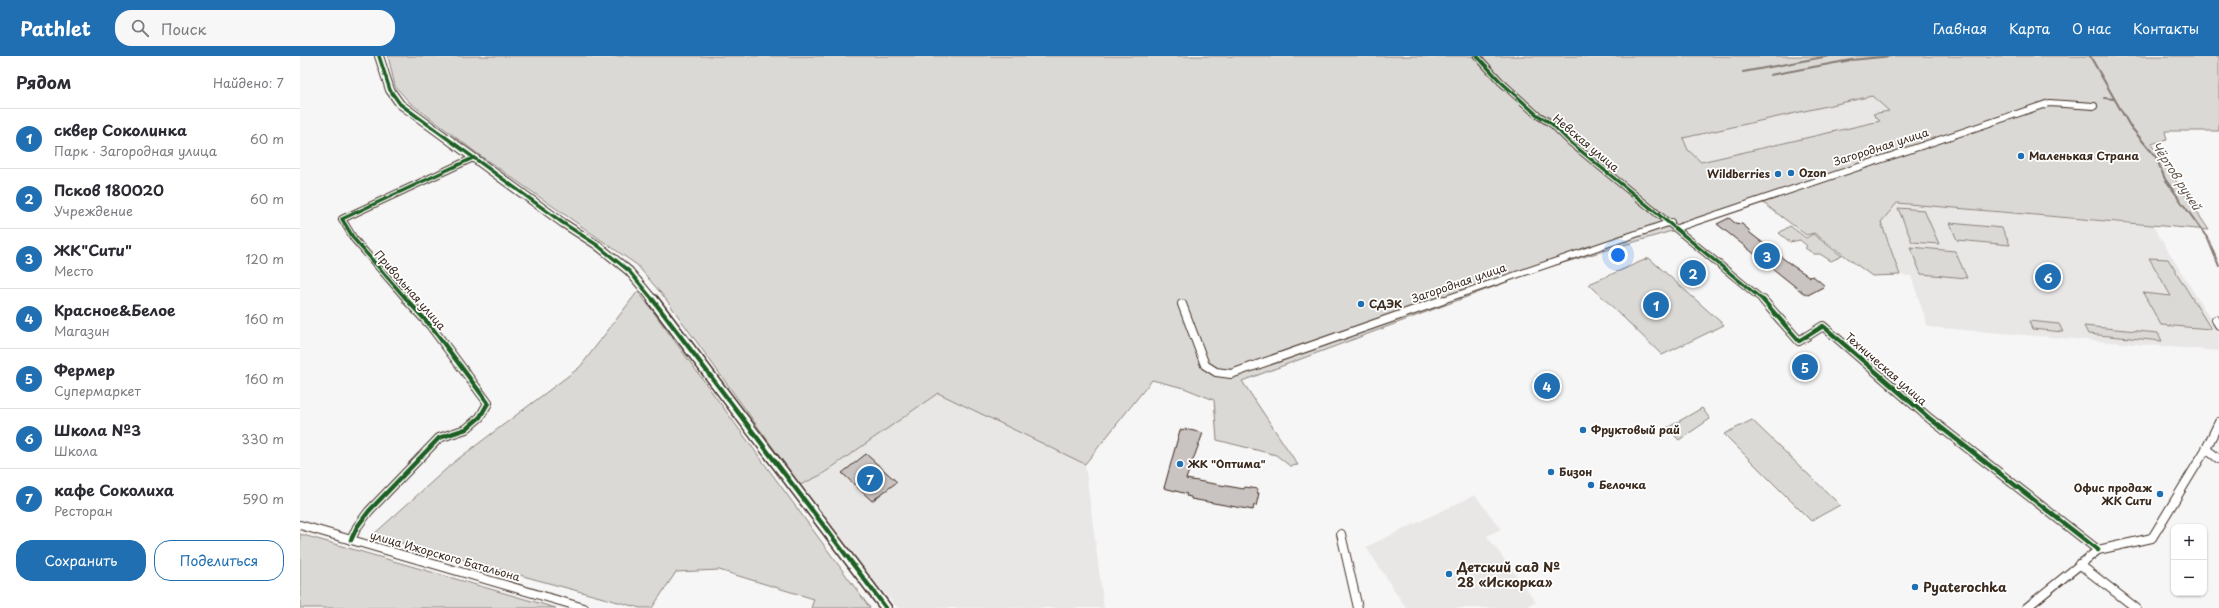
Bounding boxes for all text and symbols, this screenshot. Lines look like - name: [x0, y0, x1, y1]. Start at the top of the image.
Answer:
- search box: [115, 10, 395, 46]
- text: Pathlet: [20, 14, 91, 42]
- icon: search: [129, 17, 151, 39]
- text: Поиск: [161, 17, 206, 40]
- text: Главная: [1933, 18, 1987, 39]
- text: Карта: [2009, 18, 2050, 39]
- text: О нас: [2072, 18, 2111, 39]
- text: Контакты: [2133, 18, 2199, 39]
- text: Рядом: [16, 69, 71, 95]
- text: Найдено: 7: [213, 73, 284, 92]
- street label: Невская улица: [1550, 110, 1623, 175]
- text: сквер Соколинка: [54, 118, 187, 141]
- street label: Загородная улица: [1831, 123, 1931, 170]
- text: 1: [26, 129, 32, 148]
- text: 60 m: [250, 129, 284, 148]
- water label: Чёртов ручей: [2148, 138, 2207, 215]
- text: Парк · Загородная улица: [54, 141, 217, 160]
- place label: Маленькая Страна: [2029, 147, 2139, 164]
- marker: Маленькая Страна: [2016, 151, 2026, 161]
- place label: Ozon: [1799, 164, 1827, 181]
- place label: Wildberries: [1707, 165, 1770, 182]
- marker: Ozon: [1786, 168, 1796, 178]
- marker: Wildberries: [1773, 169, 1783, 179]
- text: Псков 180020: [54, 178, 164, 201]
- text: 2: [24, 189, 34, 208]
- text: 60 m: [250, 189, 284, 208]
- text: Учреждение: [54, 201, 133, 220]
- text: ЖК"Сити": [54, 238, 132, 261]
- pin: 3: [1754, 241, 1780, 271]
- your location: [1608, 245, 1628, 265]
- street label: Привольная улица: [371, 246, 450, 334]
- text: 3: [25, 249, 33, 268]
- text: 120 m: [245, 249, 284, 268]
- street label: Загородная улица: [1409, 258, 1508, 307]
- pin: 2: [1680, 258, 1706, 288]
- text: Место: [54, 261, 94, 280]
- pin: 6: [2035, 262, 2061, 292]
- pin: 1: [1643, 290, 1669, 320]
- place label: СДЭК: [1369, 295, 1402, 312]
- text: Красное&Белое: [54, 298, 176, 321]
- marker: СДЭК: [1356, 299, 1366, 309]
- text: 4: [25, 309, 33, 328]
- text: 160 m: [245, 309, 284, 328]
- text: Магазин: [54, 321, 110, 340]
- street label: Техническая улица: [1842, 328, 1931, 409]
- pin: 5: [1792, 352, 1818, 382]
- text: Фермер: [54, 358, 115, 381]
- text: 5: [25, 369, 33, 388]
- text: 160 m: [245, 369, 284, 388]
- pin: 4: [1534, 371, 1560, 401]
- text: Супермаркет: [54, 381, 141, 400]
- text: Школа №3: [54, 418, 141, 441]
- place label: Фруктовый рай: [1591, 421, 1680, 438]
- marker: Фруктовый рай: [1578, 425, 1588, 435]
- text: 6: [24, 429, 34, 448]
- text: 330 m: [241, 429, 284, 448]
- text: Школа: [54, 441, 98, 460]
- place label: ЖК "Оптима": [1187, 455, 1265, 472]
- marker: ЖК "Оптима": [1175, 459, 1185, 469]
- place label: Бизон: [1559, 463, 1592, 480]
- pin: 7: [857, 464, 883, 494]
- marker: Бизон: [1546, 467, 1556, 477]
- place label: Белочка: [1599, 476, 1646, 493]
- text: кафе Соколиха: [54, 478, 174, 501]
- place label: Офис продаж ЖК Сити: [2074, 479, 2152, 509]
- marker: Белочка: [1586, 480, 1596, 490]
- text: 7: [25, 489, 33, 508]
- text: 590 m: [242, 489, 284, 508]
- marker: Офис продаж ЖК Сити: [2155, 489, 2165, 499]
- text: Ресторан: [54, 501, 113, 520]
- map controls: [2171, 524, 2207, 596]
- button: +: [2171, 524, 2207, 560]
- street label: улица Ижорского Батальона: [368, 526, 522, 585]
- button: Сохранить: [16, 540, 146, 581]
- button: Поделиться: [154, 540, 284, 581]
- place label: Детский сад № 28 «Искорка»: [1456, 557, 1560, 591]
- button: −: [2171, 560, 2207, 596]
- marker: Детский сад № 28 «Искорка»: [1444, 569, 1454, 579]
- place label: Pyaterochka: [1923, 577, 2007, 596]
- marker: Pyaterochka: [1910, 582, 1920, 592]

